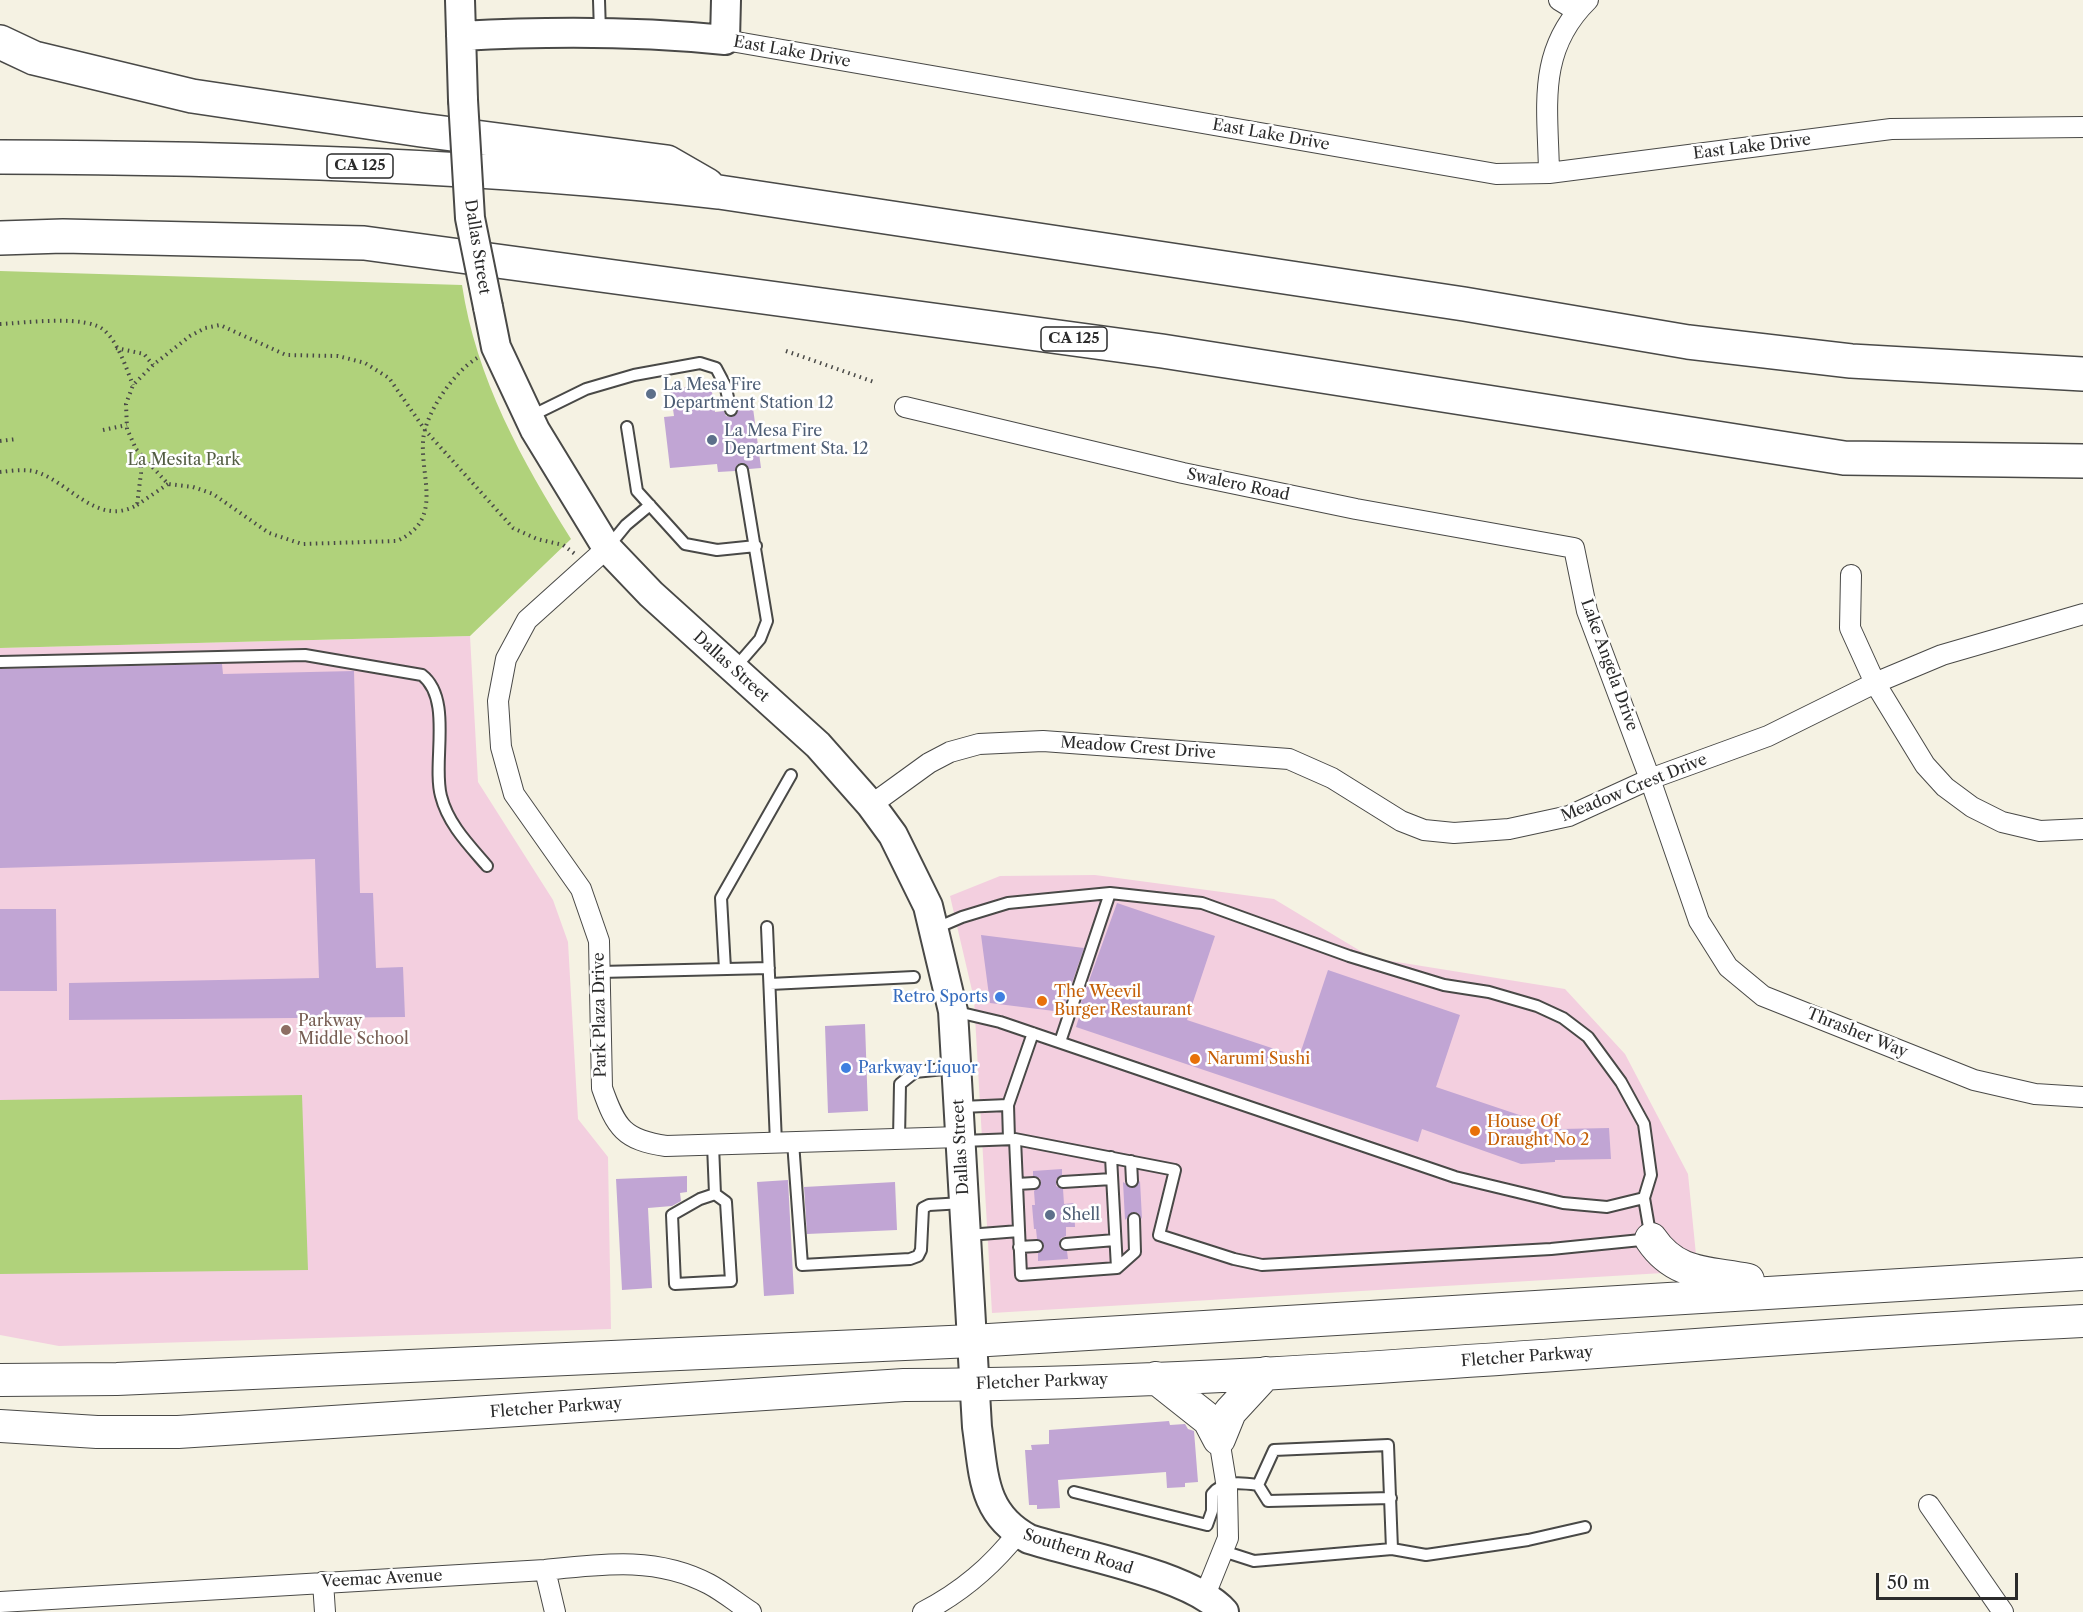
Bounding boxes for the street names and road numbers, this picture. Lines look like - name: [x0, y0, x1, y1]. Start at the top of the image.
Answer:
- street label: East Lake Drive: [732, 32, 852, 72]
- street label: East Lake Drive: [1211, 115, 1331, 155]
- street label: East Lake Drive: [1692, 130, 1812, 164]
- road number: CA 125: [327, 154, 393, 178]
- street label: Dallas Street: [460, 198, 494, 296]
- road number: CA 125: [1041, 327, 1107, 351]
- street label: Swalero Road: [1185, 465, 1291, 505]
- street label: Lake Angela Drive: [1576, 596, 1642, 734]
- street label: Dallas Street: [689, 628, 773, 706]
- street label: Meadow Crest Drive: [1060, 733, 1216, 763]
- street label: Meadow Crest Drive: [1558, 750, 1710, 826]
- street label: Park Plaza Drive: [589, 952, 611, 1078]
- street label: Thrasher Way: [1804, 1004, 1910, 1062]
- street label: Dallas Street: [949, 1099, 973, 1195]
- street label: Fletcher Parkway: [1460, 1343, 1594, 1371]
- street label: Fletcher Parkway: [976, 1370, 1108, 1394]
- street label: Fletcher Parkway: [489, 1394, 623, 1422]
- street label: Southern Road: [1021, 1525, 1135, 1579]
- street label: Veemac Avenue: [321, 1566, 443, 1592]

